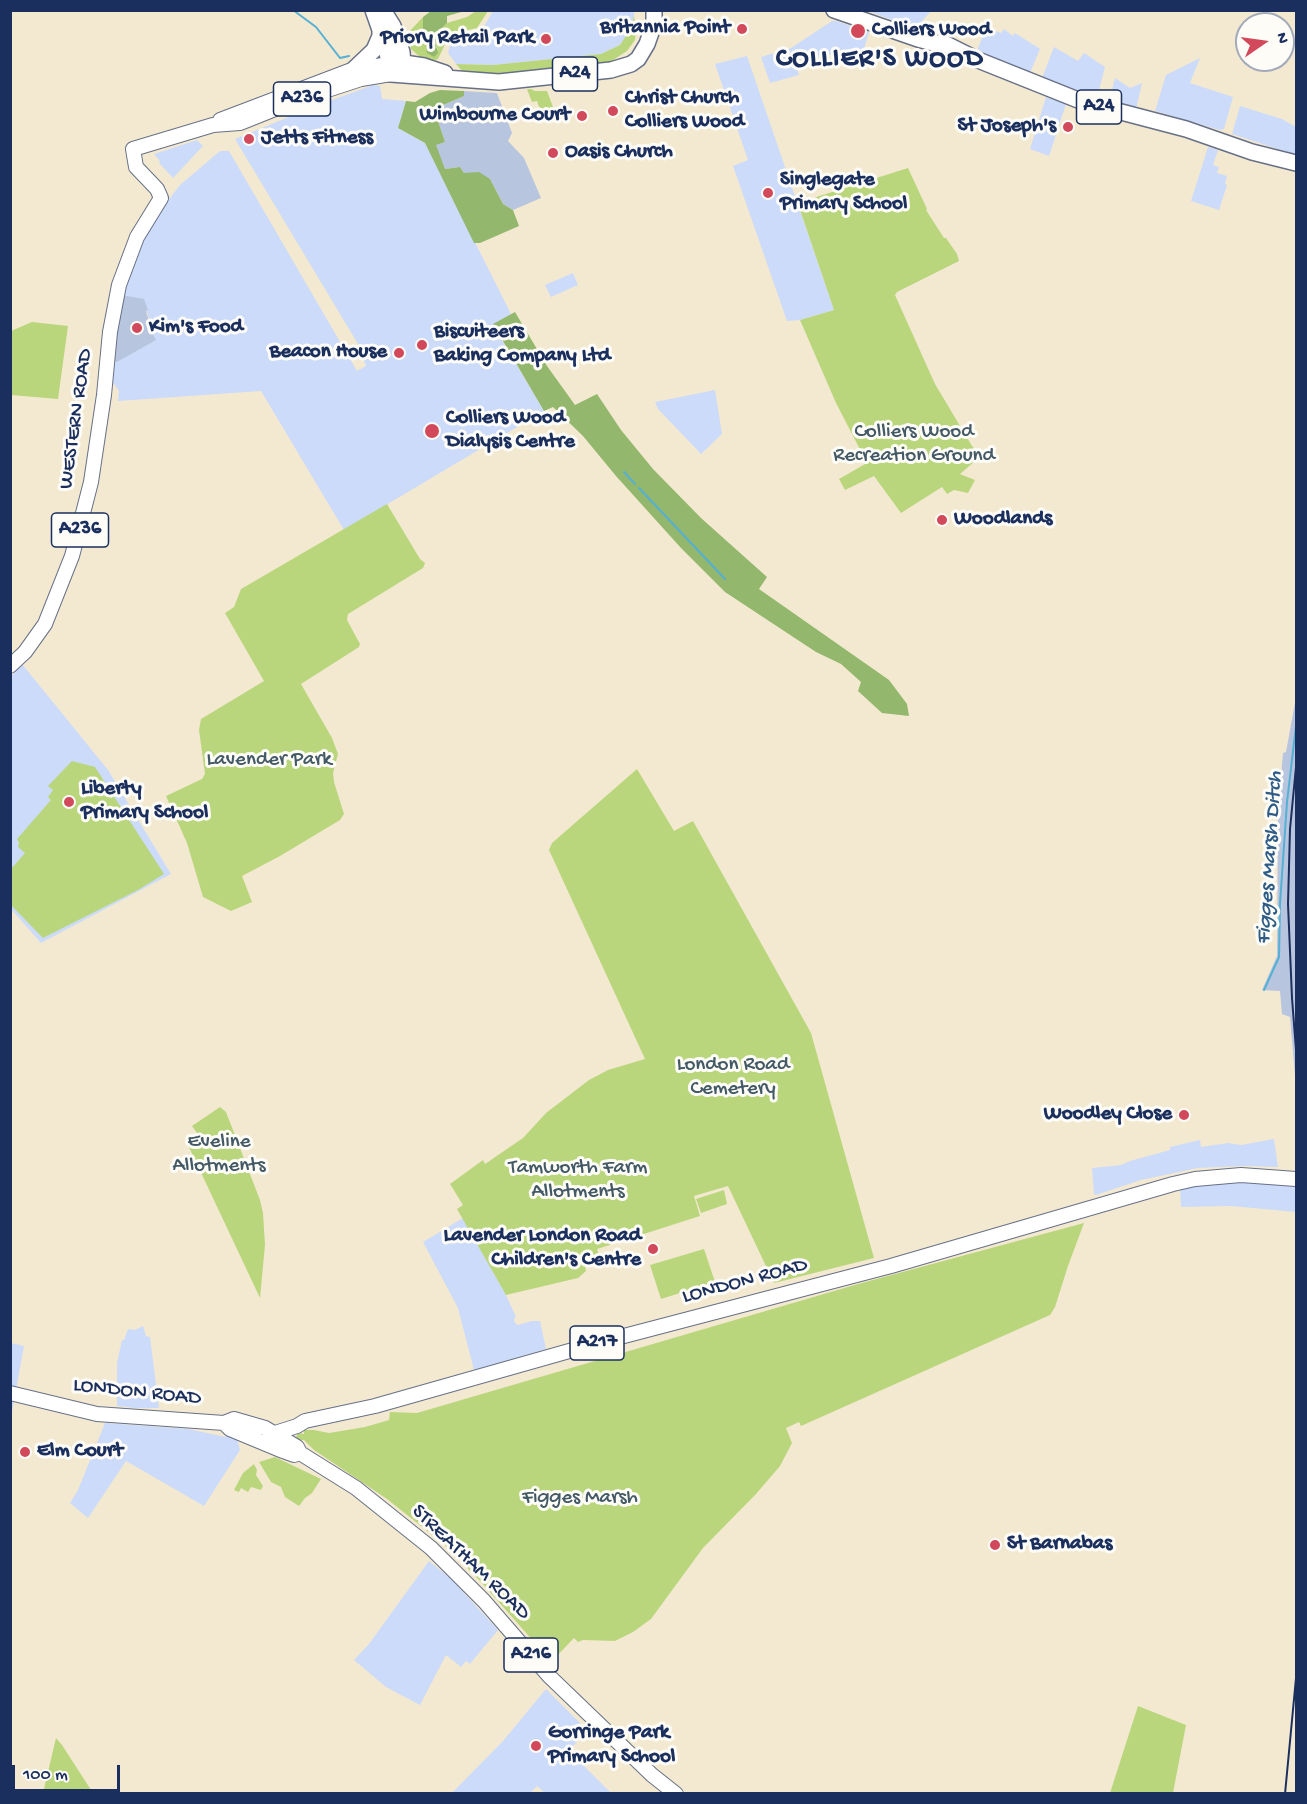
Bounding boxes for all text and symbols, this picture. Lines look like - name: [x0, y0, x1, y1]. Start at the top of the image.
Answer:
- north arrow: [1235, 12, 1295, 72]
- place label: Britannia Point: [600, 16, 730, 42]
- place label: Colliers Wood: [872, 18, 991, 44]
- marker: Britannia Point: [735, 22, 749, 36]
- marker: Colliers Wood: [849, 22, 867, 40]
- place label: Priory Retail Park: [381, 26, 534, 52]
- text: N: [1271, 31, 1292, 46]
- marker: Priory Retail Park: [539, 32, 553, 46]
- district label: COLLIER'S WOOD: [776, 45, 984, 77]
- road number: A24: [552, 57, 598, 91]
- road number: A236: [274, 82, 330, 116]
- place label: Christ Church Colliers Wood: [625, 86, 744, 136]
- road number: A24: [1076, 90, 1122, 124]
- place label: Wimbourne Court: [419, 103, 570, 129]
- marker: Christ Church Colliers Wood: [606, 104, 620, 118]
- marker: Wimbourne Court: [575, 109, 589, 123]
- place label: St Joseph's: [957, 114, 1056, 140]
- marker: St Joseph's: [1061, 120, 1075, 134]
- place label: Jetts Fitness: [261, 126, 373, 152]
- marker: Jetts Fitness: [242, 132, 256, 146]
- place label: Oasis Church: [565, 140, 673, 166]
- marker: Oasis Church: [546, 146, 560, 160]
- place label: Singlegate Primary School: [780, 168, 907, 218]
- marker: Singlegate Primary School: [761, 186, 775, 200]
- place label: Kim's Food: [149, 315, 243, 341]
- place label: Biscuiteers Baking Company Ltd: [434, 320, 610, 370]
- marker: Kim's Food: [130, 321, 144, 335]
- marker: Biscuiteers Baking Company Ltd: [415, 338, 429, 352]
- place label: Beacon House: [269, 340, 387, 366]
- marker: Beacon House: [392, 346, 406, 360]
- street label: WESTERN ROAD: [55, 347, 99, 491]
- place label: Colliers Wood Dialysis Centre: [446, 406, 575, 456]
- park label: Colliers Wood Recreation Ground: [833, 420, 995, 470]
- marker: Colliers Wood Dialysis Centre: [423, 422, 441, 440]
- place label: Woodlands: [954, 507, 1052, 533]
- road number: A236: [52, 513, 109, 547]
- marker: Woodlands: [935, 513, 949, 527]
- park label: Lavender Park: [206, 748, 332, 774]
- water label: Figges Marsh Ditch: [1252, 771, 1290, 945]
- place label: Liberty Primary School: [81, 777, 208, 827]
- marker: Liberty Primary School: [62, 795, 76, 809]
- park label: London Road Cemetery: [677, 1053, 789, 1103]
- place label: Woodley Close: [1044, 1102, 1172, 1128]
- marker: Woodley Close: [1177, 1108, 1191, 1122]
- park label: Eveline Allotments: [172, 1130, 266, 1180]
- park label: Tamworth Farm Allotments: [509, 1156, 647, 1206]
- place label: Lavender London Road Children's Centre: [443, 1224, 641, 1274]
- marker: Lavender London Road Children's Centre: [646, 1242, 660, 1256]
- street label: LONDON ROAD: [680, 1253, 810, 1311]
- road number: A217: [570, 1326, 624, 1360]
- street label: LONDON ROAD: [72, 1374, 202, 1412]
- place label: Elm Court: [37, 1439, 123, 1465]
- marker: Elm Court: [18, 1445, 32, 1459]
- park label: Figges Marsh: [522, 1486, 638, 1512]
- street label: STREATHAM ROAD: [405, 1500, 535, 1626]
- place label: St Barnabas: [1007, 1532, 1112, 1558]
- marker: St Barnabas: [988, 1538, 1002, 1552]
- road number: A216: [504, 1638, 558, 1672]
- place label: Gorringe Park Primary School: [548, 1721, 675, 1771]
- marker: Gorringe Park Primary School: [529, 1739, 543, 1753]
- scale bar: [15, 1753, 123, 1791]
- text: 100 m: [23, 1765, 68, 1786]

